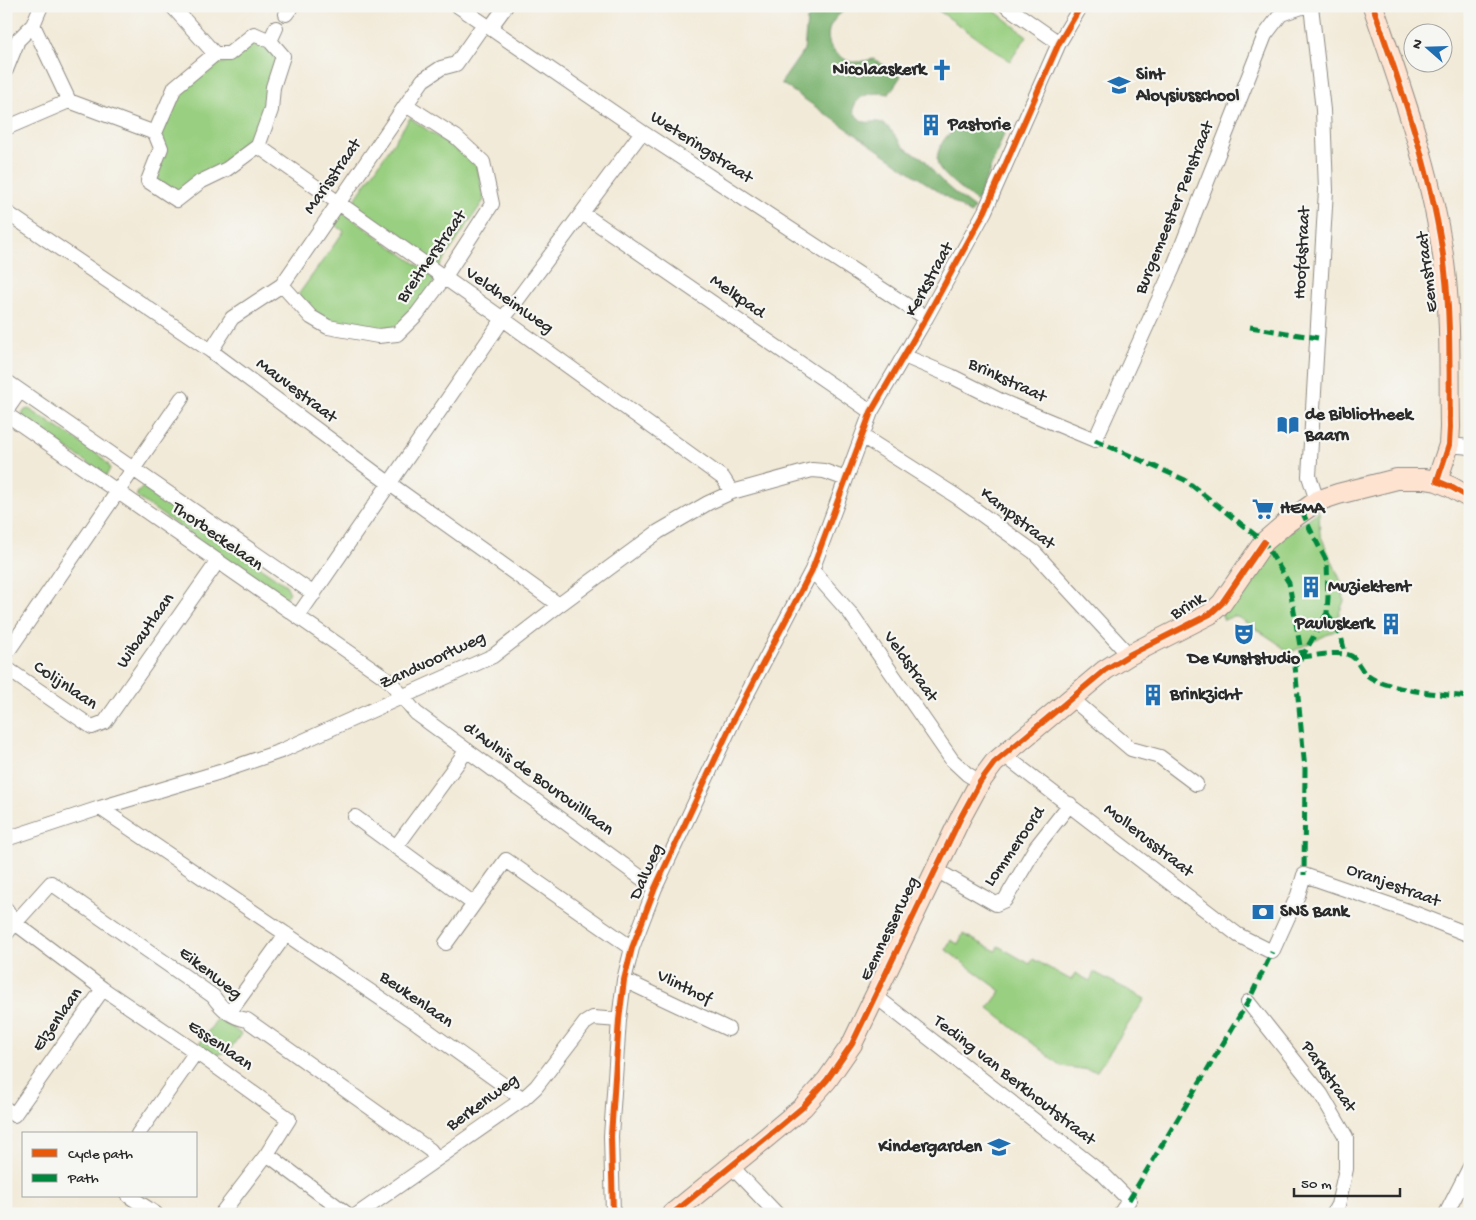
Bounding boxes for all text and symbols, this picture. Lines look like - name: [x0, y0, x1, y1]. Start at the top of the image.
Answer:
- north arrow: [1404, 22, 1454, 72]
- text: N: [1409, 37, 1428, 52]
- church icon: Nicolaaskerk: [929, 57, 955, 83]
- place label: Nicolaaskerk: [833, 60, 928, 81]
- place label: Sint Aloysiusschool: [1135, 65, 1239, 107]
- school or university icon: Sint Aloysiusschool: [1106, 72, 1132, 98]
- street label: Weteringstraat: [646, 107, 758, 190]
- building icon: Pastorie: [918, 112, 944, 138]
- place label: Pastorie: [947, 115, 1012, 136]
- street label: Burgemeester Penstraat: [1130, 117, 1220, 298]
- street label: Marisstraat: [299, 134, 368, 219]
- street label: Breitnerstraat: [392, 205, 473, 308]
- street label: Hoofdstraat: [1290, 205, 1316, 300]
- street label: Eemstraat: [1412, 229, 1443, 313]
- street label: Kerkstraat: [901, 238, 960, 321]
- street label: Veldheimweg: [460, 262, 557, 339]
- street label: Melkpad: [705, 270, 770, 325]
- street label: Brinkstraat: [964, 353, 1051, 409]
- street label: Mauvestraat: [251, 354, 342, 429]
- place label: de Bibliotheek Baarn: [1304, 405, 1415, 447]
- library icon: de Bibliotheek Baarn: [1275, 412, 1301, 438]
- street label: Kampstraat: [975, 483, 1060, 556]
- supermarket icon: HEMA: [1250, 496, 1276, 522]
- street label: Thorbeckelaan: [166, 497, 267, 577]
- place label: HEMA: [1280, 499, 1326, 520]
- building icon: Muziektent: [1298, 574, 1324, 600]
- place label: Muziektent: [1328, 577, 1412, 598]
- street label: Brink: [1166, 588, 1211, 626]
- street label: Wibautlaan: [112, 589, 180, 673]
- building icon: Pauluskerk: [1378, 611, 1404, 637]
- place label: Pauluskerk: [1294, 614, 1376, 635]
- theatre icon: De Kunststudio: [1231, 621, 1257, 647]
- street label: Zandvoortweg: [377, 627, 489, 695]
- street label: Veldstraat: [877, 627, 943, 708]
- place label: De Kunststudio: [1186, 649, 1301, 670]
- street label: Colijnlaan: [29, 657, 102, 715]
- building icon: Brinkzicht: [1140, 682, 1166, 708]
- place label: Brinkzicht: [1169, 685, 1243, 706]
- street label: d'Aulnis de Bourouilllaan: [459, 717, 618, 841]
- street label: Mollerusstraat: [1099, 799, 1198, 884]
- street label: Lommeroord: [980, 802, 1051, 891]
- street label: Dalweg: [625, 841, 669, 904]
- street label: Oranjestraat: [1343, 859, 1444, 913]
- street label: Eemnesserweg: [856, 873, 924, 985]
- bank icon: SNS Bank: [1250, 899, 1276, 925]
- place label: SNS Bank: [1280, 902, 1350, 923]
- street label: Eikenweg: [174, 943, 246, 1005]
- street label: Vlinthof: [652, 965, 716, 1011]
- street label: Beukenlaan: [374, 966, 457, 1033]
- street label: Elzenlaan: [28, 984, 88, 1056]
- street label: Teding van Berkhoutstraat: [928, 1011, 1101, 1152]
- street label: Essenlaan: [183, 1016, 257, 1076]
- street label: Parkstraat: [1295, 1037, 1361, 1118]
- street label: Berkenweg: [442, 1070, 523, 1137]
- legend: [22, 1132, 198, 1198]
- school or university icon: Kindergarden: [986, 1134, 1012, 1160]
- place label: Kindergarden: [877, 1137, 982, 1158]
- text: Cycle path: [68, 1146, 133, 1164]
- scale bar: [1294, 1165, 1400, 1197]
- text: Path: [67, 1170, 99, 1188]
- text: 50 m: [1301, 1176, 1332, 1194]

